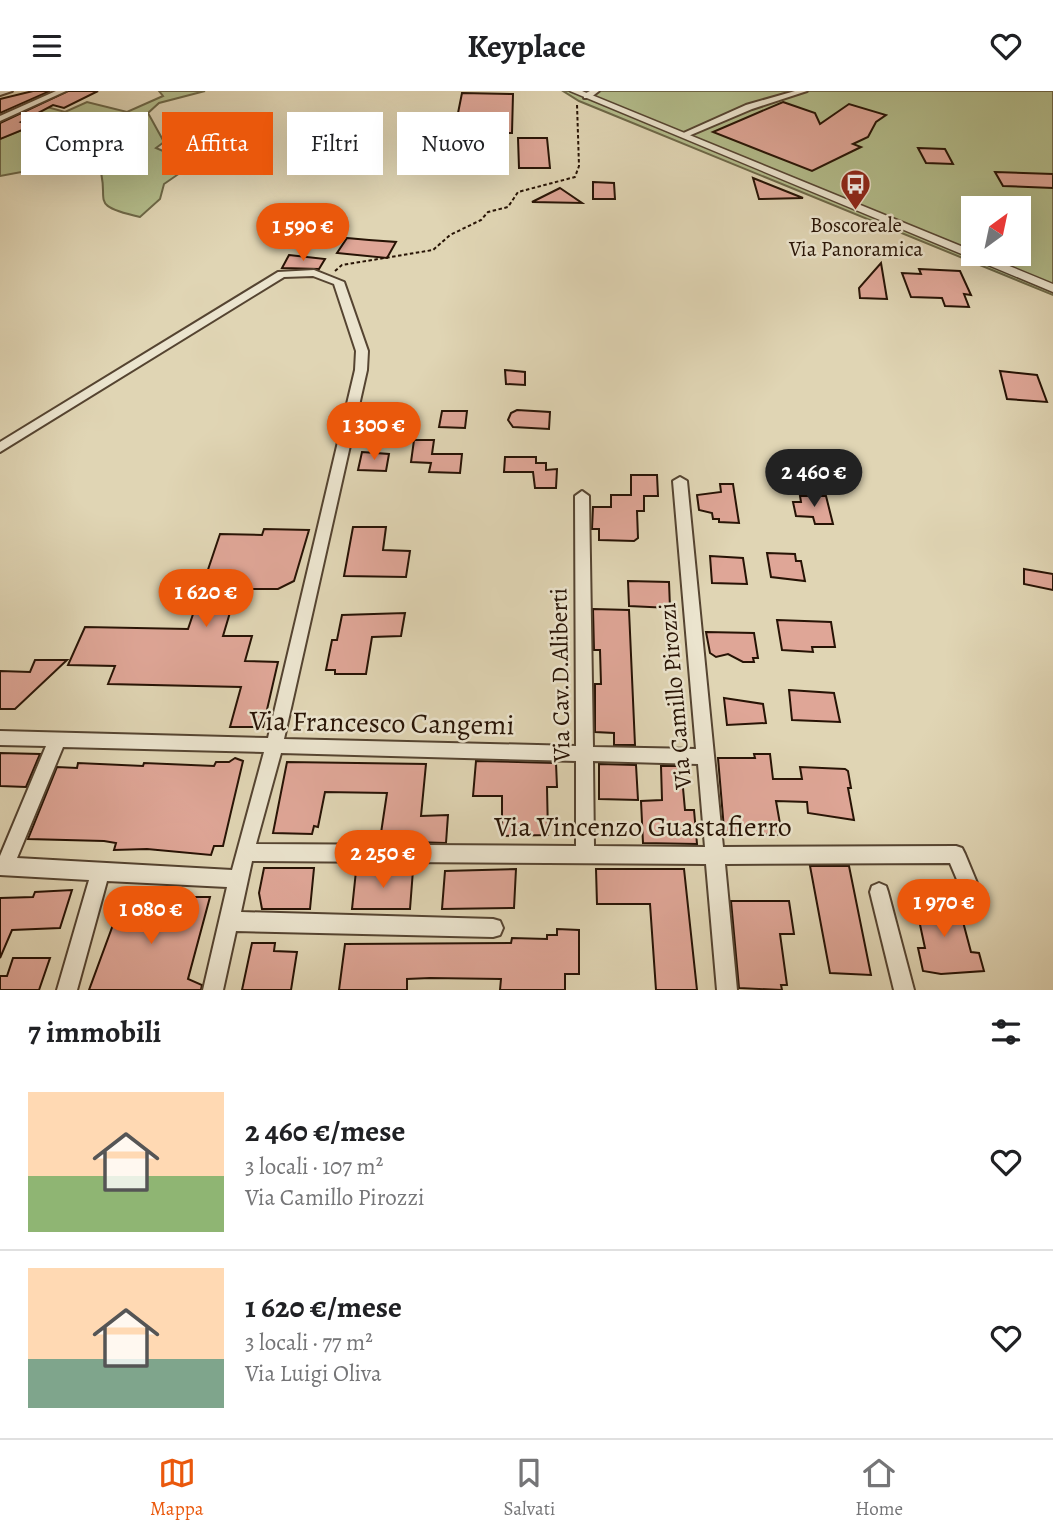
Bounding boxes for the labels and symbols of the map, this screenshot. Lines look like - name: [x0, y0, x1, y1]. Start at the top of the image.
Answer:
- bus stop icon: Boscoreale Via Panoramica: [839, 168, 873, 212]
- north arrow: [961, 196, 1031, 266]
- pin: 1 590 €: [238, 204, 368, 263]
- place label: Boscoreale Via Panoramica: [788, 211, 923, 263]
- pin: 1 300 €: [309, 403, 439, 462]
- pin: 2 460 €: [749, 449, 879, 509]
- pin: 1 620 €: [141, 569, 271, 629]
- street label: Via Cav.D.Aliberti: [542, 588, 578, 763]
- street label: Via Camillo Pirozzi: [651, 601, 699, 792]
- street label: Via Francesco Cangemi: [248, 702, 515, 744]
- street label: Via Vincenzo Guastafierro: [493, 808, 792, 846]
- pin: 2 250 €: [318, 831, 448, 890]
- pin: 1 970 €: [879, 879, 1009, 939]
- pin: 1 080 €: [86, 887, 216, 946]

